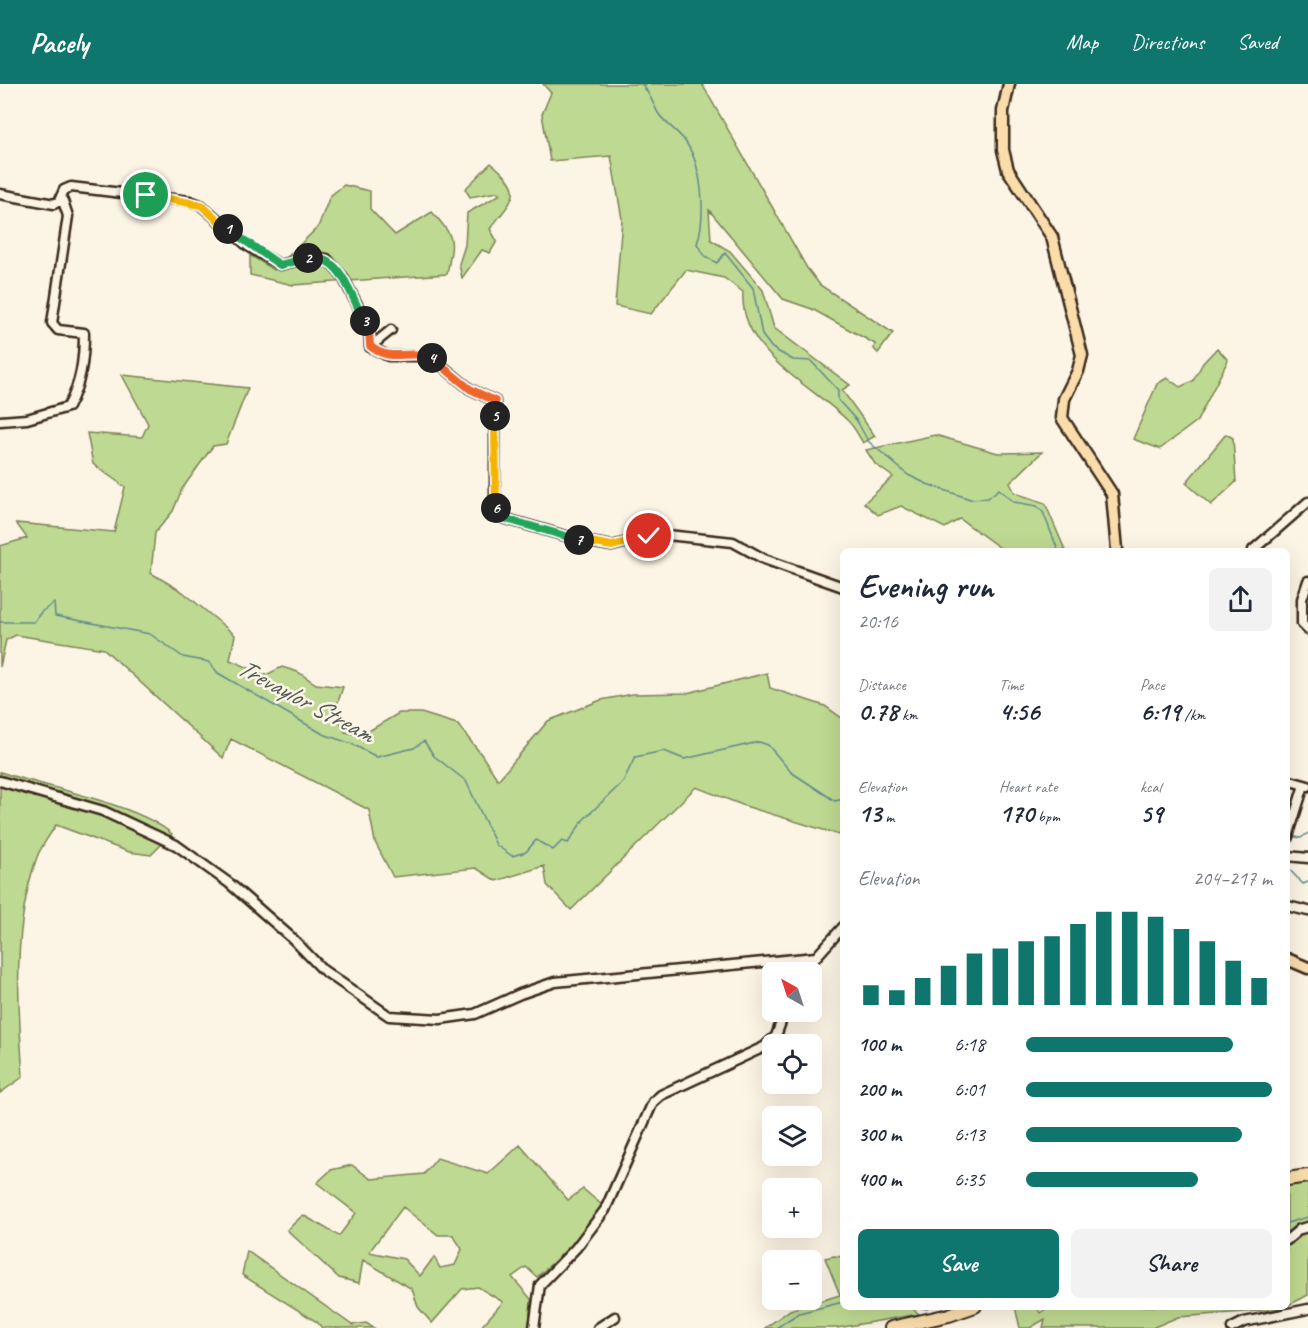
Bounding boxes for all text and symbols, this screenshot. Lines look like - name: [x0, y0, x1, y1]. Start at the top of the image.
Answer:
- text: Pacely: [30, 25, 89, 60]
- text: Map: [1066, 29, 1098, 55]
- text: Directions: [1131, 29, 1204, 55]
- text: Saved: [1237, 29, 1278, 55]
- pin: [120, 169, 171, 220]
- icon: arrive: [129, 178, 162, 211]
- pin: 1: [213, 214, 243, 244]
- text: 1: [224, 219, 232, 239]
- pin: 2: [293, 243, 323, 273]
- text: 2: [304, 248, 312, 268]
- pin: 3: [350, 306, 380, 336]
- text: 3: [361, 311, 369, 331]
- pin: 4: [417, 343, 447, 373]
- text: 4: [428, 348, 436, 368]
- pin: 5: [480, 401, 510, 431]
- text: 5: [492, 406, 498, 426]
- pin: 6: [481, 493, 511, 523]
- text: 6: [492, 498, 500, 518]
- pin: [623, 510, 674, 561]
- icon: check: [632, 519, 665, 552]
- pin: 7: [564, 525, 594, 555]
- text: 7: [575, 530, 583, 550]
- text: Evening run: [858, 565, 993, 607]
- button: share: [1209, 568, 1272, 631]
- text: 20:16: [858, 609, 898, 634]
- water label: Trevaylor Stream: [232, 651, 383, 752]
- text: Distance: [858, 675, 906, 695]
- text: Time: [999, 675, 1023, 695]
- text: Pace: [1140, 675, 1165, 695]
- text: 0.78: [858, 695, 898, 728]
- text: 4:56: [999, 695, 1039, 728]
- text: 6:19: [1140, 695, 1180, 728]
- text: km: [898, 705, 918, 725]
- text: /km: [1180, 705, 1205, 725]
- text: Elevation: [858, 777, 907, 797]
- text: Heart rate: [999, 777, 1057, 797]
- text: kcal: [1140, 777, 1161, 797]
- text: 13: [858, 797, 881, 830]
- text: 170: [999, 797, 1034, 830]
- text: 59: [1140, 797, 1163, 830]
- text: m: [881, 807, 894, 827]
- text: bpm: [1034, 807, 1060, 827]
- text: Elevation: [858, 866, 920, 891]
- text: 204–217 m: [1193, 866, 1272, 891]
- north arrow: [762, 962, 822, 1022]
- map controls: [762, 962, 822, 1310]
- text: 100 m: [858, 1032, 901, 1057]
- text: 6:18: [954, 1032, 985, 1057]
- button: locate: [762, 1034, 822, 1094]
- text: 200 m: [858, 1077, 901, 1102]
- text: 6:01: [954, 1077, 985, 1102]
- button: layers: [762, 1106, 822, 1166]
- text: 300 m: [858, 1122, 901, 1147]
- text: 6:13: [954, 1122, 985, 1147]
- text: 400 m: [858, 1167, 901, 1192]
- text: 6:35: [954, 1167, 985, 1192]
- button: +: [762, 1178, 822, 1238]
- button: Save: [858, 1229, 1059, 1298]
- button: Share: [1071, 1229, 1272, 1298]
- button: −: [762, 1250, 822, 1310]

